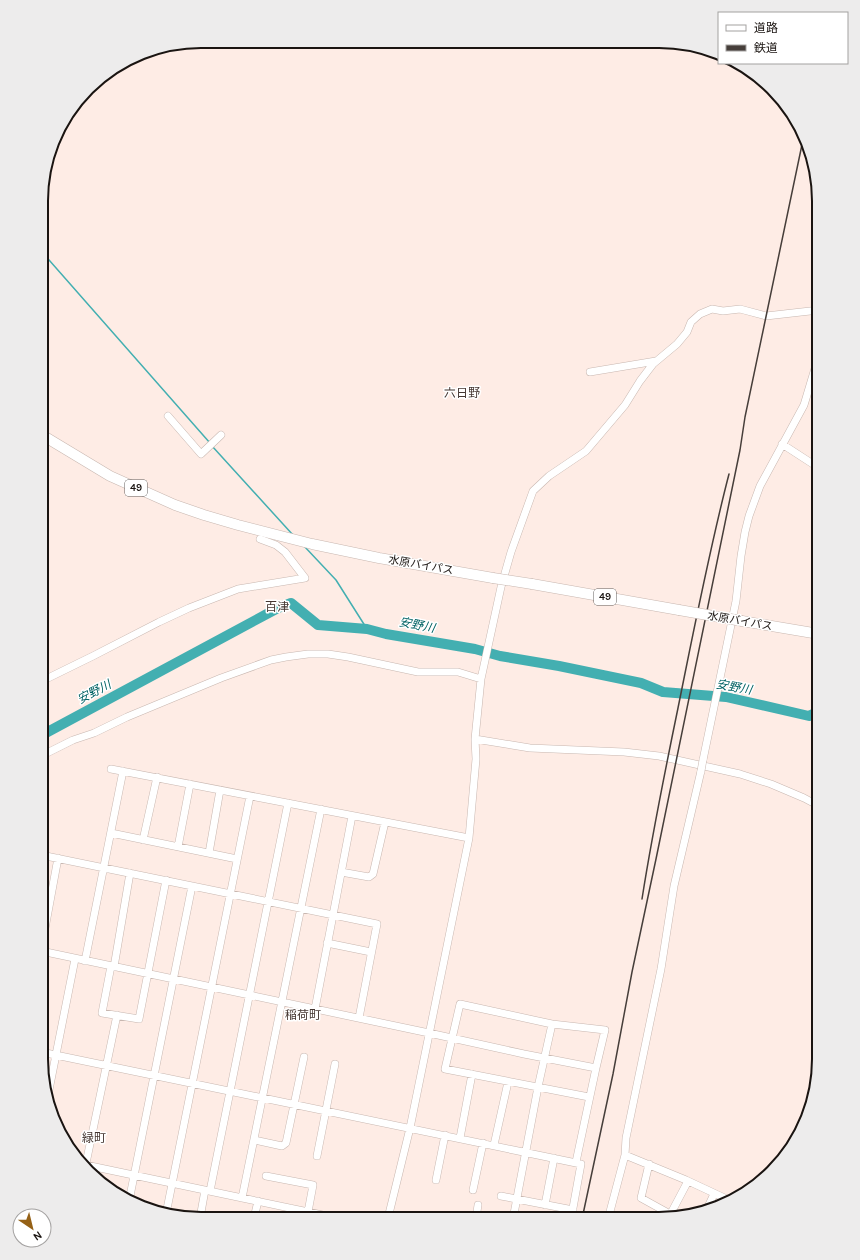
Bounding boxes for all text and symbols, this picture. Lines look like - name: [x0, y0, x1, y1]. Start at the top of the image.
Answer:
- legend: [718, 12, 848, 64]
- text: 道路: [754, 21, 778, 35]
- text: 鉄道: [754, 41, 778, 55]
- district label: 六日野: [444, 386, 480, 400]
- road number: 49: [125, 480, 147, 496]
- street label: 水原バイパス: [387, 553, 455, 577]
- road number: 49: [594, 589, 616, 605]
- district label: 百津: [265, 600, 289, 614]
- street label: 水原バイパス: [706, 609, 774, 633]
- water label: 安野川: [398, 615, 438, 636]
- water label: 安野川: [75, 676, 115, 707]
- water label: 安野川: [715, 677, 755, 697]
- district label: 稲荷町: [285, 1008, 321, 1022]
- district label: 緑町: [82, 1131, 106, 1145]
- north arrow: [12, 1208, 52, 1248]
- text: N: [30, 1228, 44, 1243]

